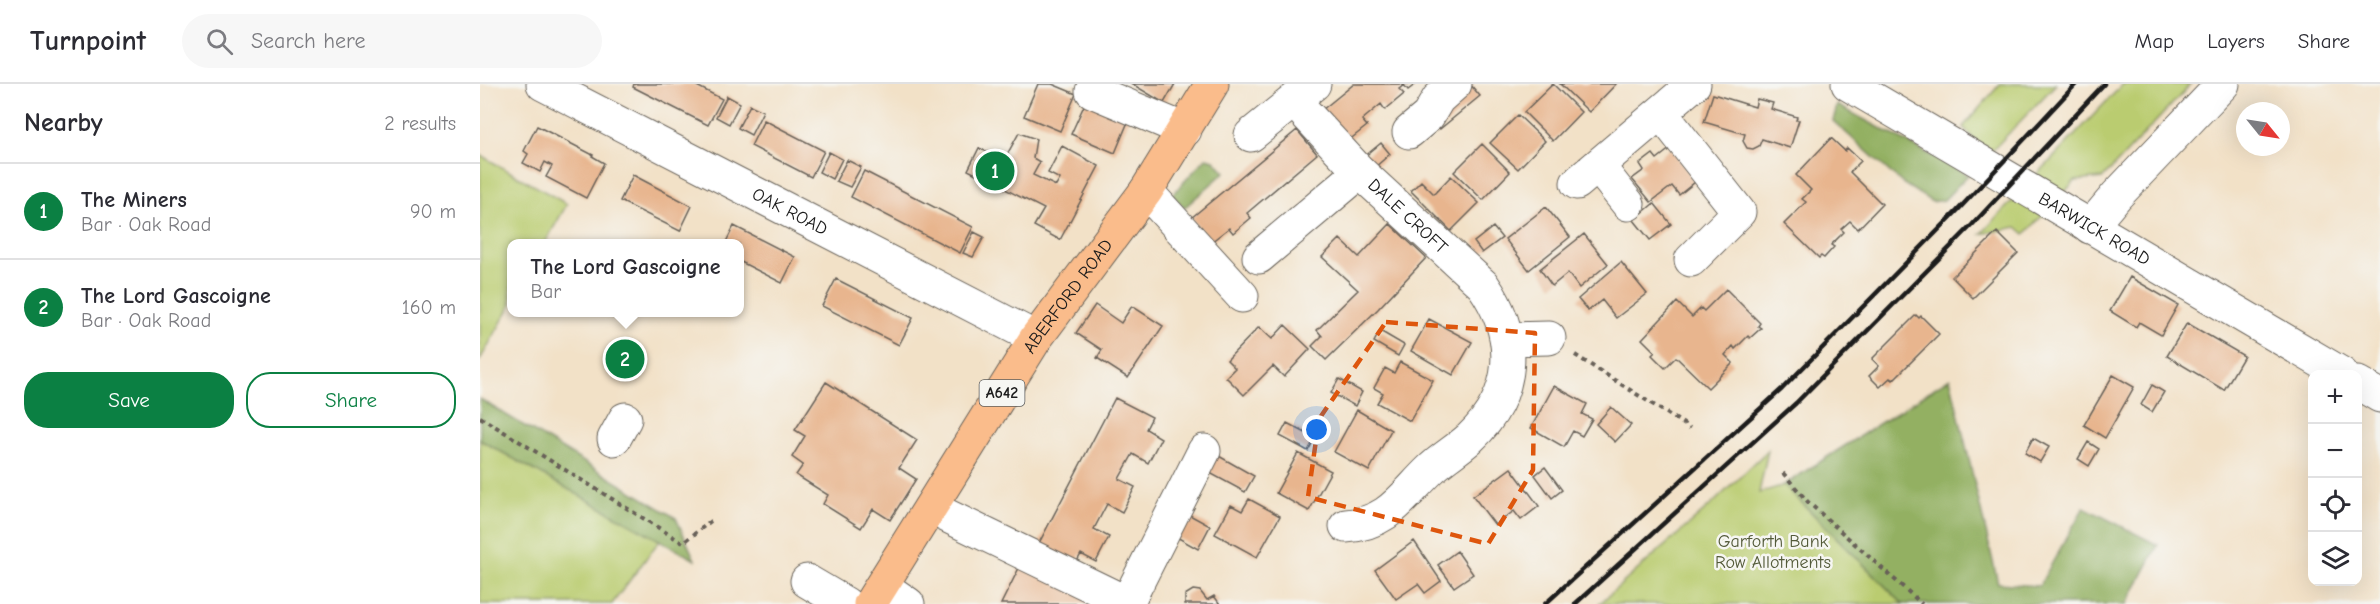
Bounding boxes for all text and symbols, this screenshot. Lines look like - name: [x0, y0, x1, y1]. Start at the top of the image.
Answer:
- search box: [182, 14, 602, 68]
- text: Turnpoint: [30, 25, 146, 57]
- icon: search: [203, 25, 236, 58]
- text: Search here: [251, 28, 365, 54]
- text: Map: [2135, 29, 2174, 53]
- text: Layers: [2207, 29, 2265, 53]
- text: Share: [2298, 29, 2350, 53]
- north arrow: [2236, 102, 2290, 156]
- text: Nearby: [24, 108, 103, 138]
- text: 2 results: [384, 112, 456, 135]
- pin: 1: [976, 148, 1014, 194]
- street label: DALE CROFT: [1364, 174, 1453, 258]
- street label: OAK ROAD: [749, 183, 831, 239]
- text: The Miners: [81, 187, 187, 213]
- street label: BARWICK ROAD: [2035, 188, 2154, 270]
- text: 1: [40, 200, 47, 223]
- text: 90 m: [410, 200, 456, 223]
- text: Bar · Oak Road: [81, 213, 211, 236]
- street label: ABERFORD ROAD: [1019, 235, 1117, 357]
- popup: [507, 239, 744, 317]
- text: The Lord Gascoigne: [531, 254, 720, 280]
- text: Bar: [531, 280, 561, 303]
- text: The Lord Gascoigne: [81, 283, 271, 309]
- text: 2: [39, 296, 48, 319]
- text: 160 m: [402, 296, 456, 319]
- text: Bar · Oak Road: [81, 309, 211, 332]
- pin: 2: [606, 336, 644, 382]
- map controls: [2308, 370, 2362, 586]
- button: +: [2308, 370, 2362, 424]
- button: Save: [24, 372, 234, 428]
- button: Share: [246, 372, 456, 428]
- road number: A642: [980, 380, 1024, 406]
- your location: [1302, 415, 1331, 444]
- button: −: [2308, 424, 2362, 478]
- button: locate: [2308, 478, 2362, 532]
- park label: Garforth Bank Row Allotments: [1715, 531, 1831, 573]
- button: layers: [2308, 532, 2362, 586]

